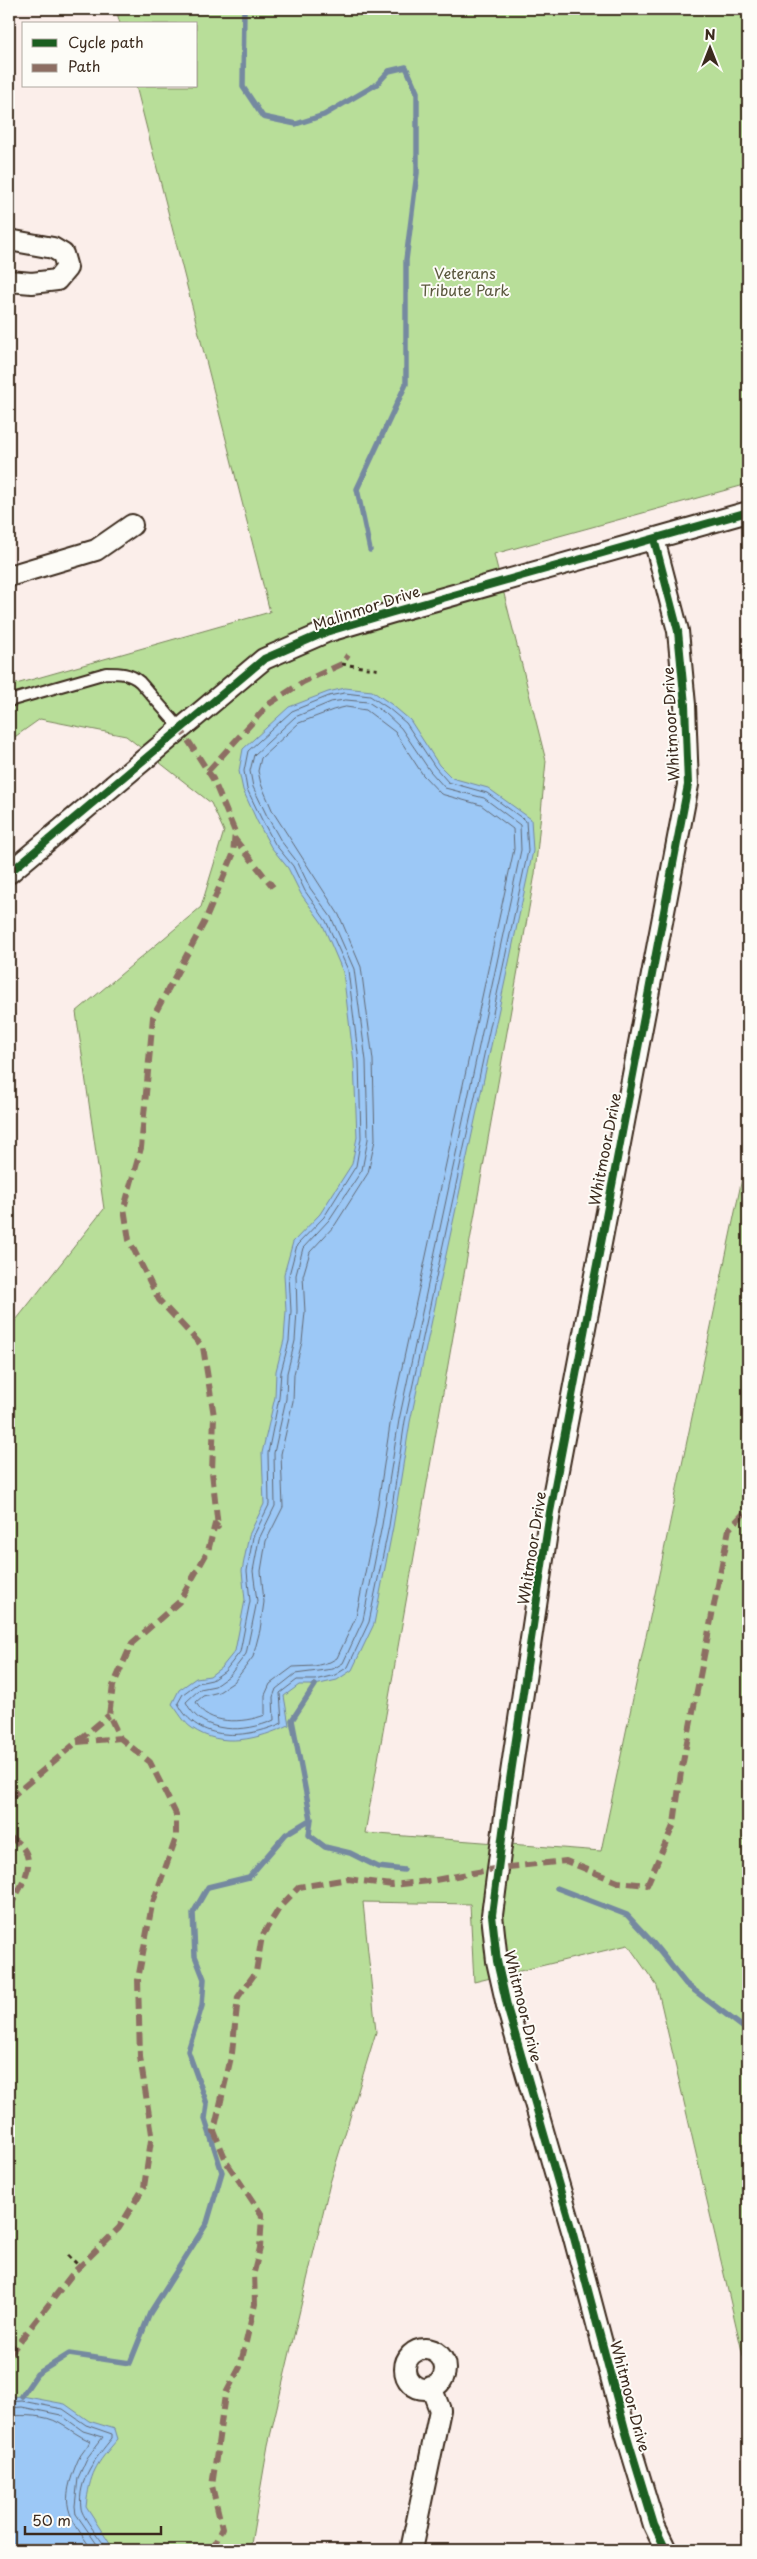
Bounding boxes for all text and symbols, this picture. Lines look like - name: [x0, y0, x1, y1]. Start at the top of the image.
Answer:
- legend: [22, 22, 198, 88]
- north arrow: [684, 22, 734, 72]
- text: N: [704, 24, 716, 45]
- text: Cycle path: [68, 30, 144, 53]
- text: Path: [68, 54, 100, 77]
- park label: Veterans Tribute Park: [420, 261, 510, 301]
- street label: Malinmor Drive: [309, 579, 423, 635]
- street label: Whitmoor Drive: [656, 666, 684, 782]
- street label: Whitmoor Drive: [582, 1091, 626, 1207]
- street label: Whitmoor Drive: [511, 1490, 551, 1606]
- street label: Whitmoor Drive: [499, 1948, 549, 2064]
- street label: Whitmoor Drive: [605, 2338, 657, 2454]
- scale bar: [25, 2504, 161, 2536]
- text: 50 m: [32, 2508, 71, 2531]

